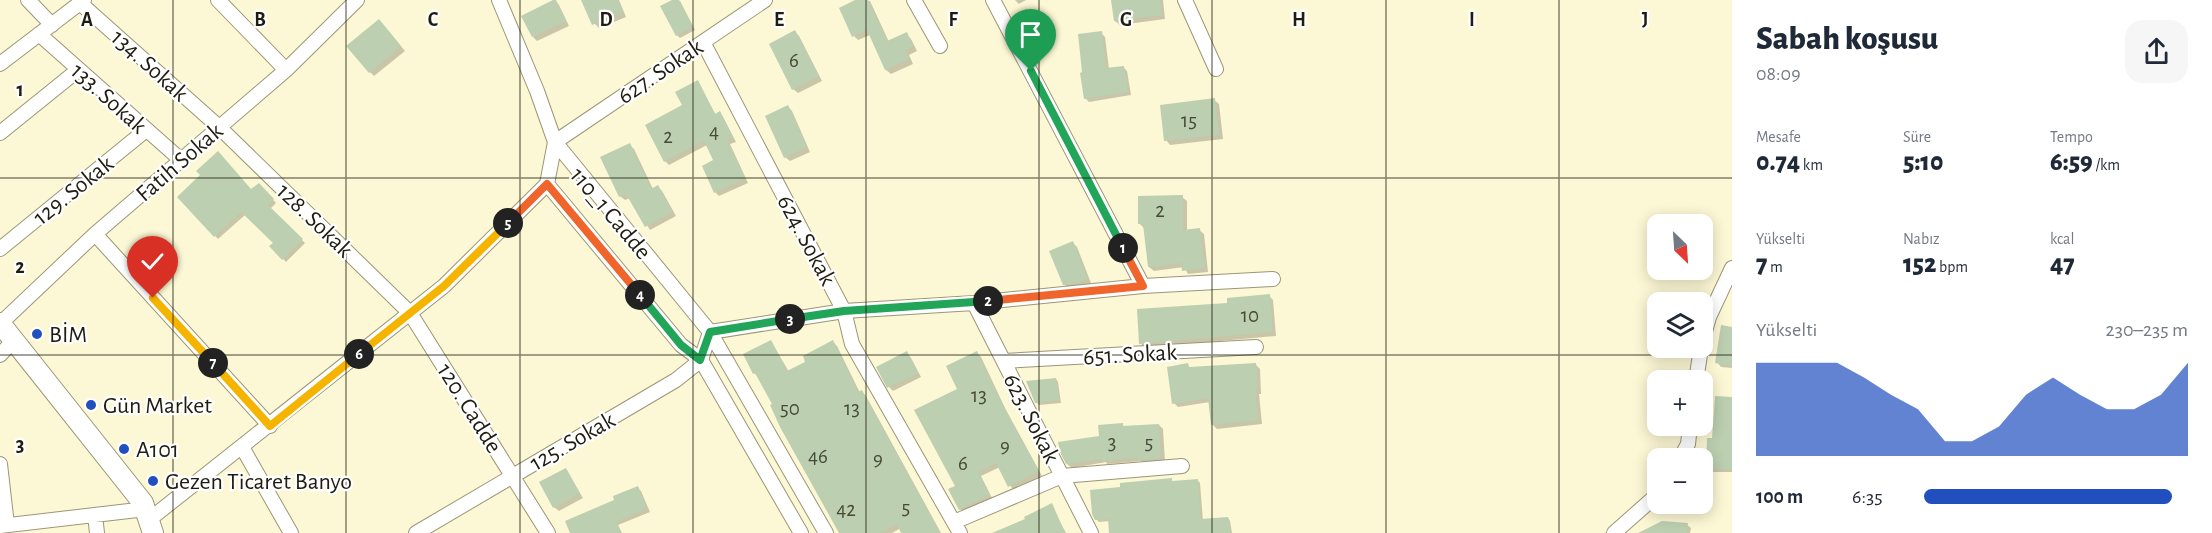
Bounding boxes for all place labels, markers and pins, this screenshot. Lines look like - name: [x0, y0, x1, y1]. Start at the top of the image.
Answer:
- pin: [1005, 9, 1056, 71]
- pin: 5: [493, 208, 523, 238]
- pin: 1: [1108, 233, 1138, 263]
- pin: [127, 236, 178, 298]
- pin: 4: [625, 280, 655, 310]
- pin: 2: [973, 286, 1003, 316]
- pin: 3: [775, 304, 805, 334]
- place label: BİM: [49, 322, 87, 347]
- marker: BİM: [30, 327, 44, 341]
- pin: 6: [344, 339, 374, 369]
- pin: 7: [198, 348, 228, 378]
- place label: Gün Market: [103, 394, 212, 418]
- marker: Gün Market: [84, 398, 98, 412]
- place label: A101: [136, 438, 179, 462]
- marker: A101: [117, 442, 131, 456]
- place label: Gezen Ticaret Banyo: [165, 470, 352, 494]
- marker: Gezen Ticaret Banyo: [146, 474, 160, 488]

